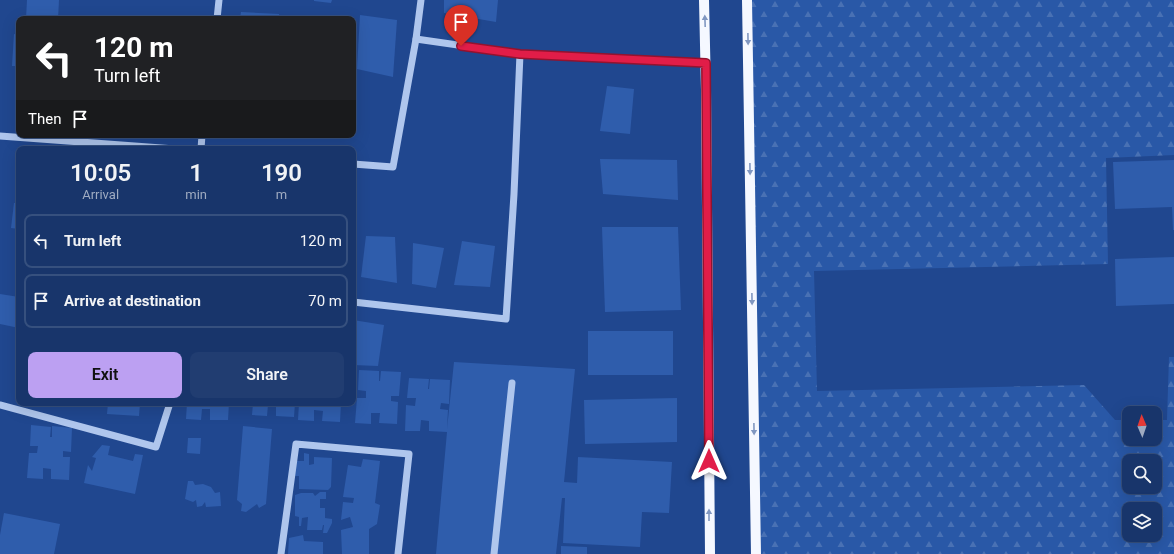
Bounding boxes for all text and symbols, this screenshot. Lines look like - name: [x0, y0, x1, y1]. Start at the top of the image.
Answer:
- pin: [444, 5, 478, 46]
- icon: arrive: [450, 11, 472, 33]
- one-way arrow: [701, 15, 708, 27]
- text: 120 m: [94, 31, 173, 64]
- icon: left: [28, 32, 80, 84]
- one-way arrow: [745, 33, 751, 46]
- text: Turn left: [94, 65, 160, 86]
- icon: arrive: [69, 108, 91, 130]
- text: Then: [28, 110, 61, 128]
- text: 10:05: [70, 159, 131, 187]
- text: 1: [189, 159, 203, 187]
- text: 190: [261, 159, 302, 187]
- one-way arrow: [747, 163, 753, 176]
- text: Arrival: [82, 187, 119, 202]
- text: min: [185, 187, 207, 202]
- text: m: [276, 187, 287, 202]
- icon: left: [30, 230, 52, 252]
- text: Turn left: [64, 232, 121, 250]
- text: 120 m: [300, 232, 342, 250]
- icon: arrive: [30, 290, 52, 312]
- text: Arrive at destination: [64, 292, 201, 310]
- text: 70 m: [308, 292, 342, 310]
- one-way arrow: [749, 293, 755, 306]
- button: Exit: [28, 352, 182, 398]
- button: Share: [190, 352, 344, 398]
- north arrow: [1122, 406, 1162, 446]
- map controls: [1122, 406, 1162, 542]
- one-way arrow: [751, 423, 758, 435]
- position arrow: [688, 440, 730, 482]
- button: search: [1122, 454, 1162, 494]
- button: layers: [1122, 502, 1162, 542]
- one-way arrow: [706, 509, 713, 521]

